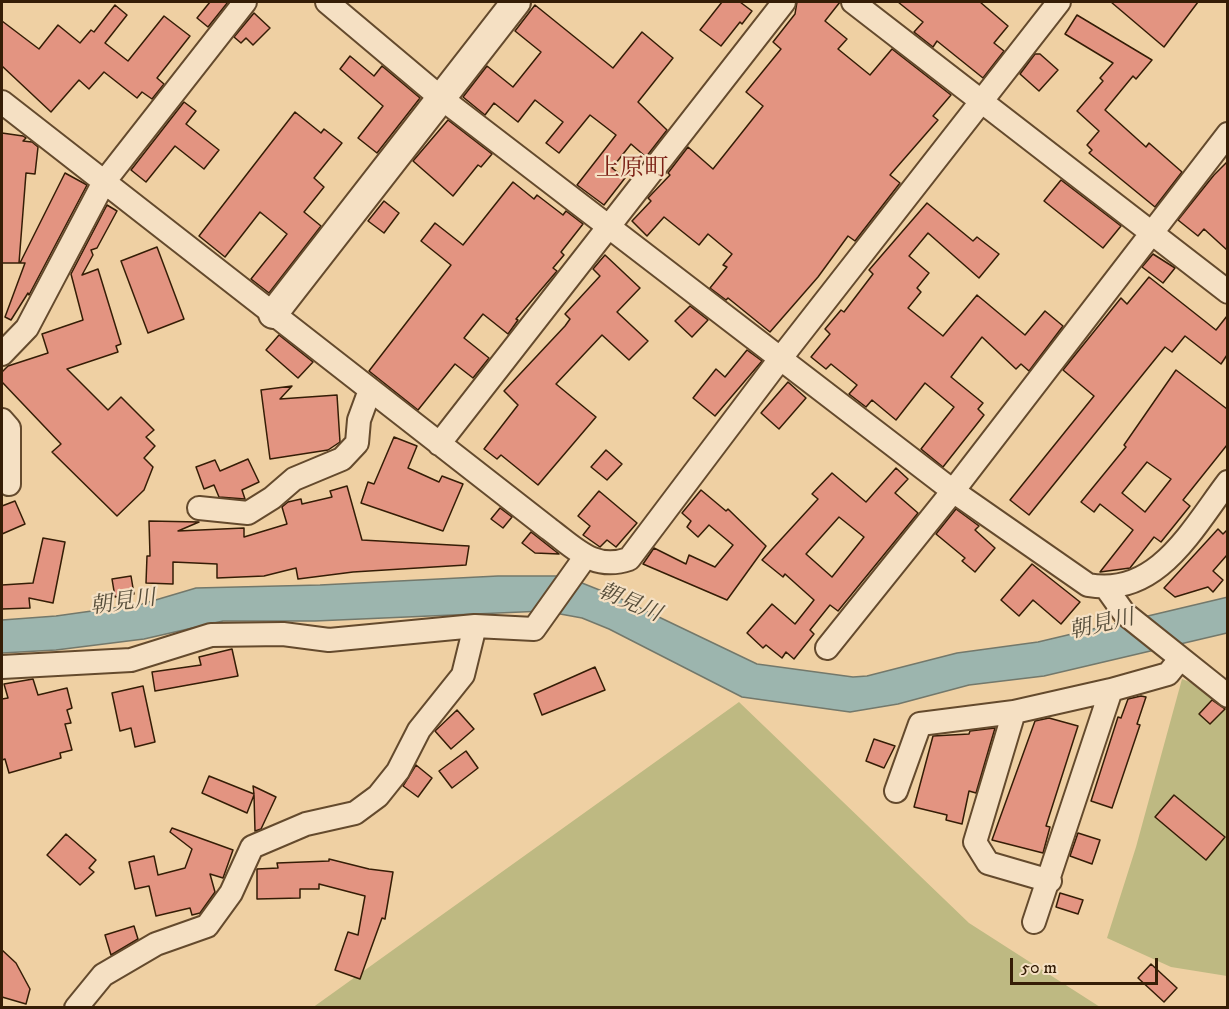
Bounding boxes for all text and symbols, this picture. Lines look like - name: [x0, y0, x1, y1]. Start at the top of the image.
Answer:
- district label: 上原町: [596, 156, 668, 184]
- water label: 朝見川: [593, 579, 665, 629]
- water label: 朝見川: [88, 586, 158, 622]
- water label: 朝見川: [1067, 606, 1137, 646]
- scale bar: [1013, 946, 1162, 984]
- text: 50 m: [1021, 957, 1057, 979]

